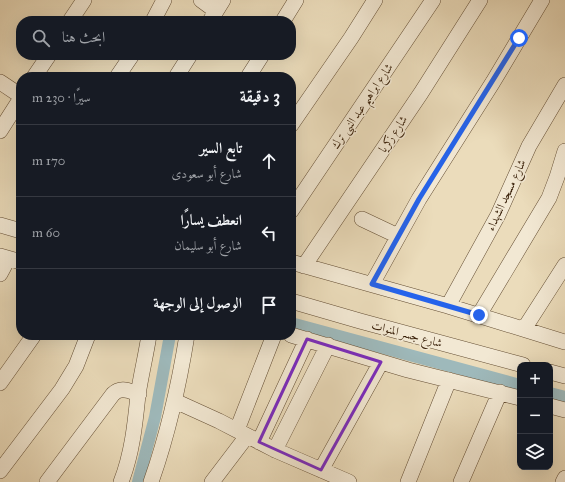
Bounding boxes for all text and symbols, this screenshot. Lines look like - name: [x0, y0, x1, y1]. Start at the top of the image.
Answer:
- search box: [16, 16, 296, 60]
- icon: search: [30, 27, 52, 49]
- text: ابحث هنا: [62, 28, 105, 46]
- route start: [510, 29, 528, 47]
- street label: شارع ابراهيم عبد النبى ترك: [328, 60, 400, 154]
- text: 3 دقيقة: [240, 86, 280, 107]
- text: سيرًا · 230 m: [32, 90, 91, 106]
- street label: شارع زكريا: [376, 113, 414, 157]
- text: تابع السير: [200, 139, 242, 157]
- icon: ahead: [258, 150, 280, 172]
- text: 170 m: [32, 153, 65, 169]
- street label: شارع مسجد الشهداء: [483, 157, 532, 235]
- text: شارع أبو سعودى: [171, 166, 242, 182]
- text: انعطف يسارًا: [180, 211, 242, 229]
- icon: left: [258, 222, 280, 244]
- text: 60 m: [32, 225, 60, 241]
- text: شارع أبو سليمان: [174, 238, 242, 254]
- text: الوصول إلى الوجهة: [153, 294, 242, 312]
- icon: arrive: [258, 294, 280, 316]
- route end: [470, 306, 488, 324]
- street label: شارع جسر المنوات: [369, 318, 444, 354]
- map controls: [517, 362, 553, 470]
- button: +: [517, 362, 553, 398]
- button: −: [517, 398, 553, 434]
- button: layers: [517, 434, 553, 470]

